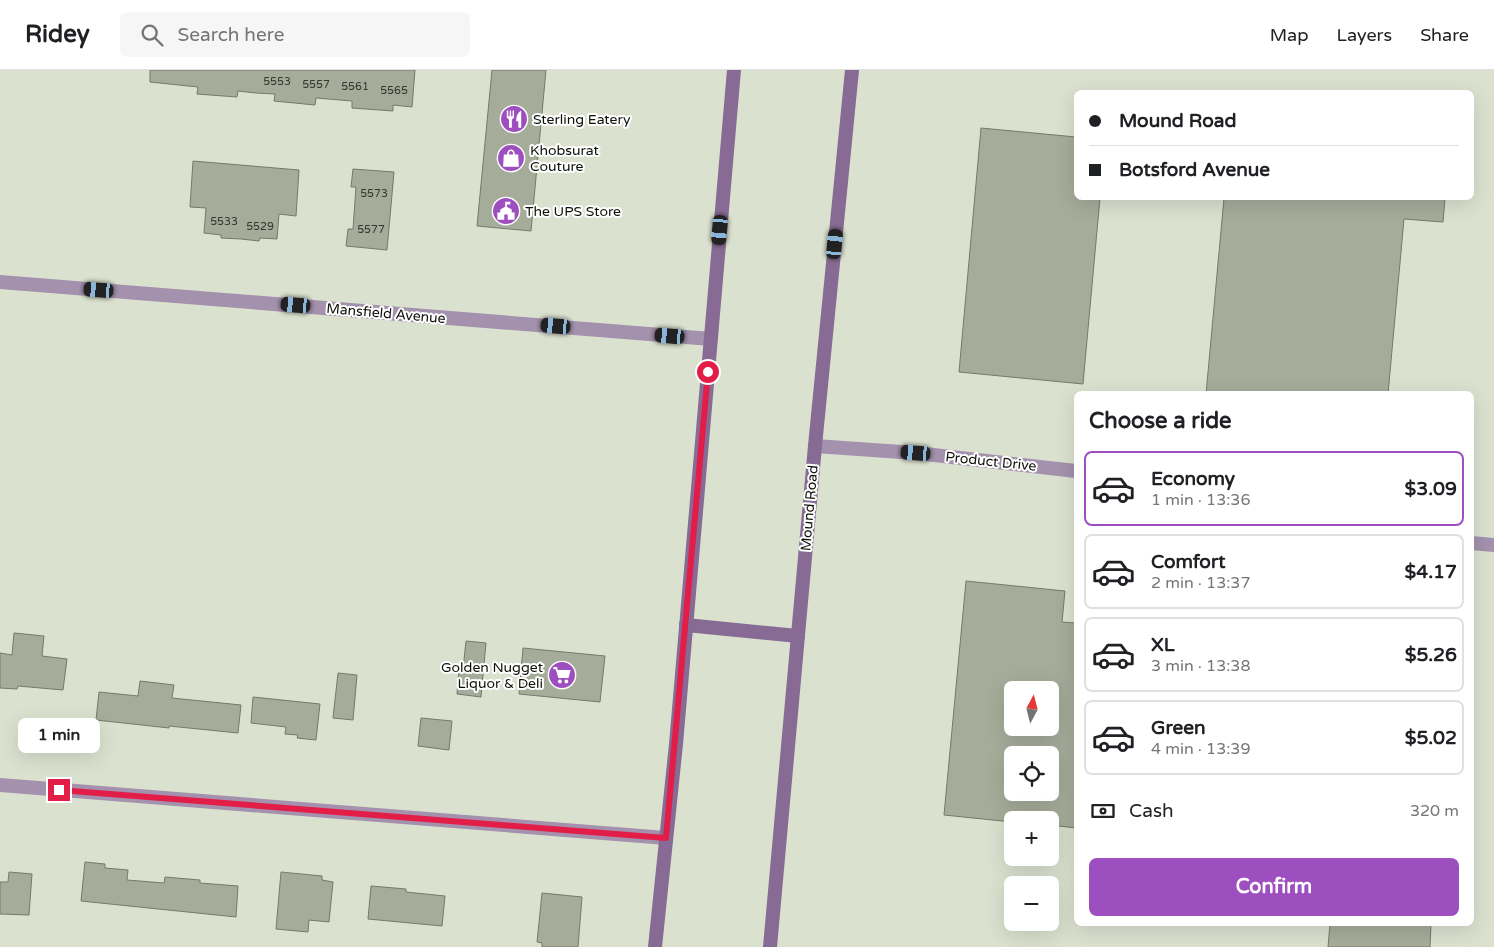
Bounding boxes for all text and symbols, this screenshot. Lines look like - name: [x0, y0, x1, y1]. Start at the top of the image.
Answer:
- search box: [120, 12, 470, 57]
- text: Ridey: [25, 20, 90, 49]
- icon: search: [138, 21, 166, 49]
- text: Search here: [178, 24, 284, 46]
- text: Map: [1270, 24, 1309, 46]
- text: Layers: [1337, 24, 1392, 46]
- text: Share: [1420, 24, 1469, 46]
- house number: 5553: [263, 75, 291, 88]
- house number: 5557: [302, 78, 330, 91]
- house number: 5561: [341, 80, 369, 93]
- house number: 5565: [380, 84, 408, 97]
- restaurant icon: Sterling Eatery: [499, 104, 529, 134]
- text: Mound Road: [1119, 110, 1236, 132]
- place label: Sterling Eatery: [533, 111, 631, 128]
- place label: Khobsurat Couture: [530, 142, 600, 175]
- shop icon: Khobsurat Couture: [496, 143, 526, 173]
- text: Botsford Avenue: [1119, 159, 1270, 181]
- house number: 5573: [360, 187, 388, 200]
- public building icon: The UPS Store: [491, 196, 521, 226]
- place label: The UPS Store: [525, 203, 621, 220]
- car: [711, 214, 728, 246]
- house number: 5533: [210, 215, 238, 228]
- house number: 5529: [246, 220, 274, 233]
- house number: 5577: [357, 223, 385, 236]
- car: [825, 228, 844, 260]
- car: [83, 281, 114, 299]
- car: [280, 296, 311, 314]
- street label: Mansfield Avenue: [326, 300, 446, 327]
- car: [540, 317, 571, 335]
- car: [654, 327, 685, 345]
- route start: [697, 361, 719, 383]
- text: Choose a ride: [1089, 408, 1232, 434]
- car: [900, 444, 931, 462]
- street label: Product Drive: [945, 448, 1037, 475]
- street label: Mound Road: [797, 464, 822, 552]
- icon: car: [1091, 466, 1136, 511]
- text: Economy: [1151, 468, 1235, 490]
- text: $3.09: [1405, 478, 1457, 500]
- text: 1 min · 13:36: [1151, 490, 1250, 510]
- icon: car: [1091, 549, 1136, 594]
- text: Comfort: [1151, 551, 1225, 573]
- text: $4.17: [1405, 561, 1457, 583]
- text: 2 min · 13:37: [1151, 573, 1250, 593]
- icon: car: [1091, 632, 1136, 677]
- text: XL: [1151, 634, 1175, 656]
- text: $5.26: [1405, 644, 1457, 666]
- text: 3 min · 13:38: [1151, 656, 1250, 676]
- place label: Golden Nugget Liquor & Deli: [441, 659, 544, 692]
- supermarket icon: Golden Nugget Liquor & Deli: [547, 660, 577, 690]
- north arrow: [1004, 681, 1059, 736]
- map controls: [1004, 681, 1059, 931]
- icon: car: [1091, 715, 1136, 760]
- text: Green: [1151, 717, 1205, 739]
- callout: 1 min: [18, 718, 100, 752]
- text: 1 min: [38, 725, 80, 745]
- text: $5.02: [1405, 727, 1457, 749]
- text: 4 min · 13:39: [1151, 739, 1250, 759]
- button: locate: [1004, 746, 1059, 801]
- route end: [48, 779, 70, 801]
- icon: cash: [1089, 797, 1117, 825]
- text: Cash: [1129, 800, 1174, 822]
- text: 320 m: [1410, 801, 1459, 821]
- button: +: [1004, 811, 1059, 866]
- button: Confirm: [1089, 858, 1459, 916]
- button: −: [1004, 876, 1059, 931]

